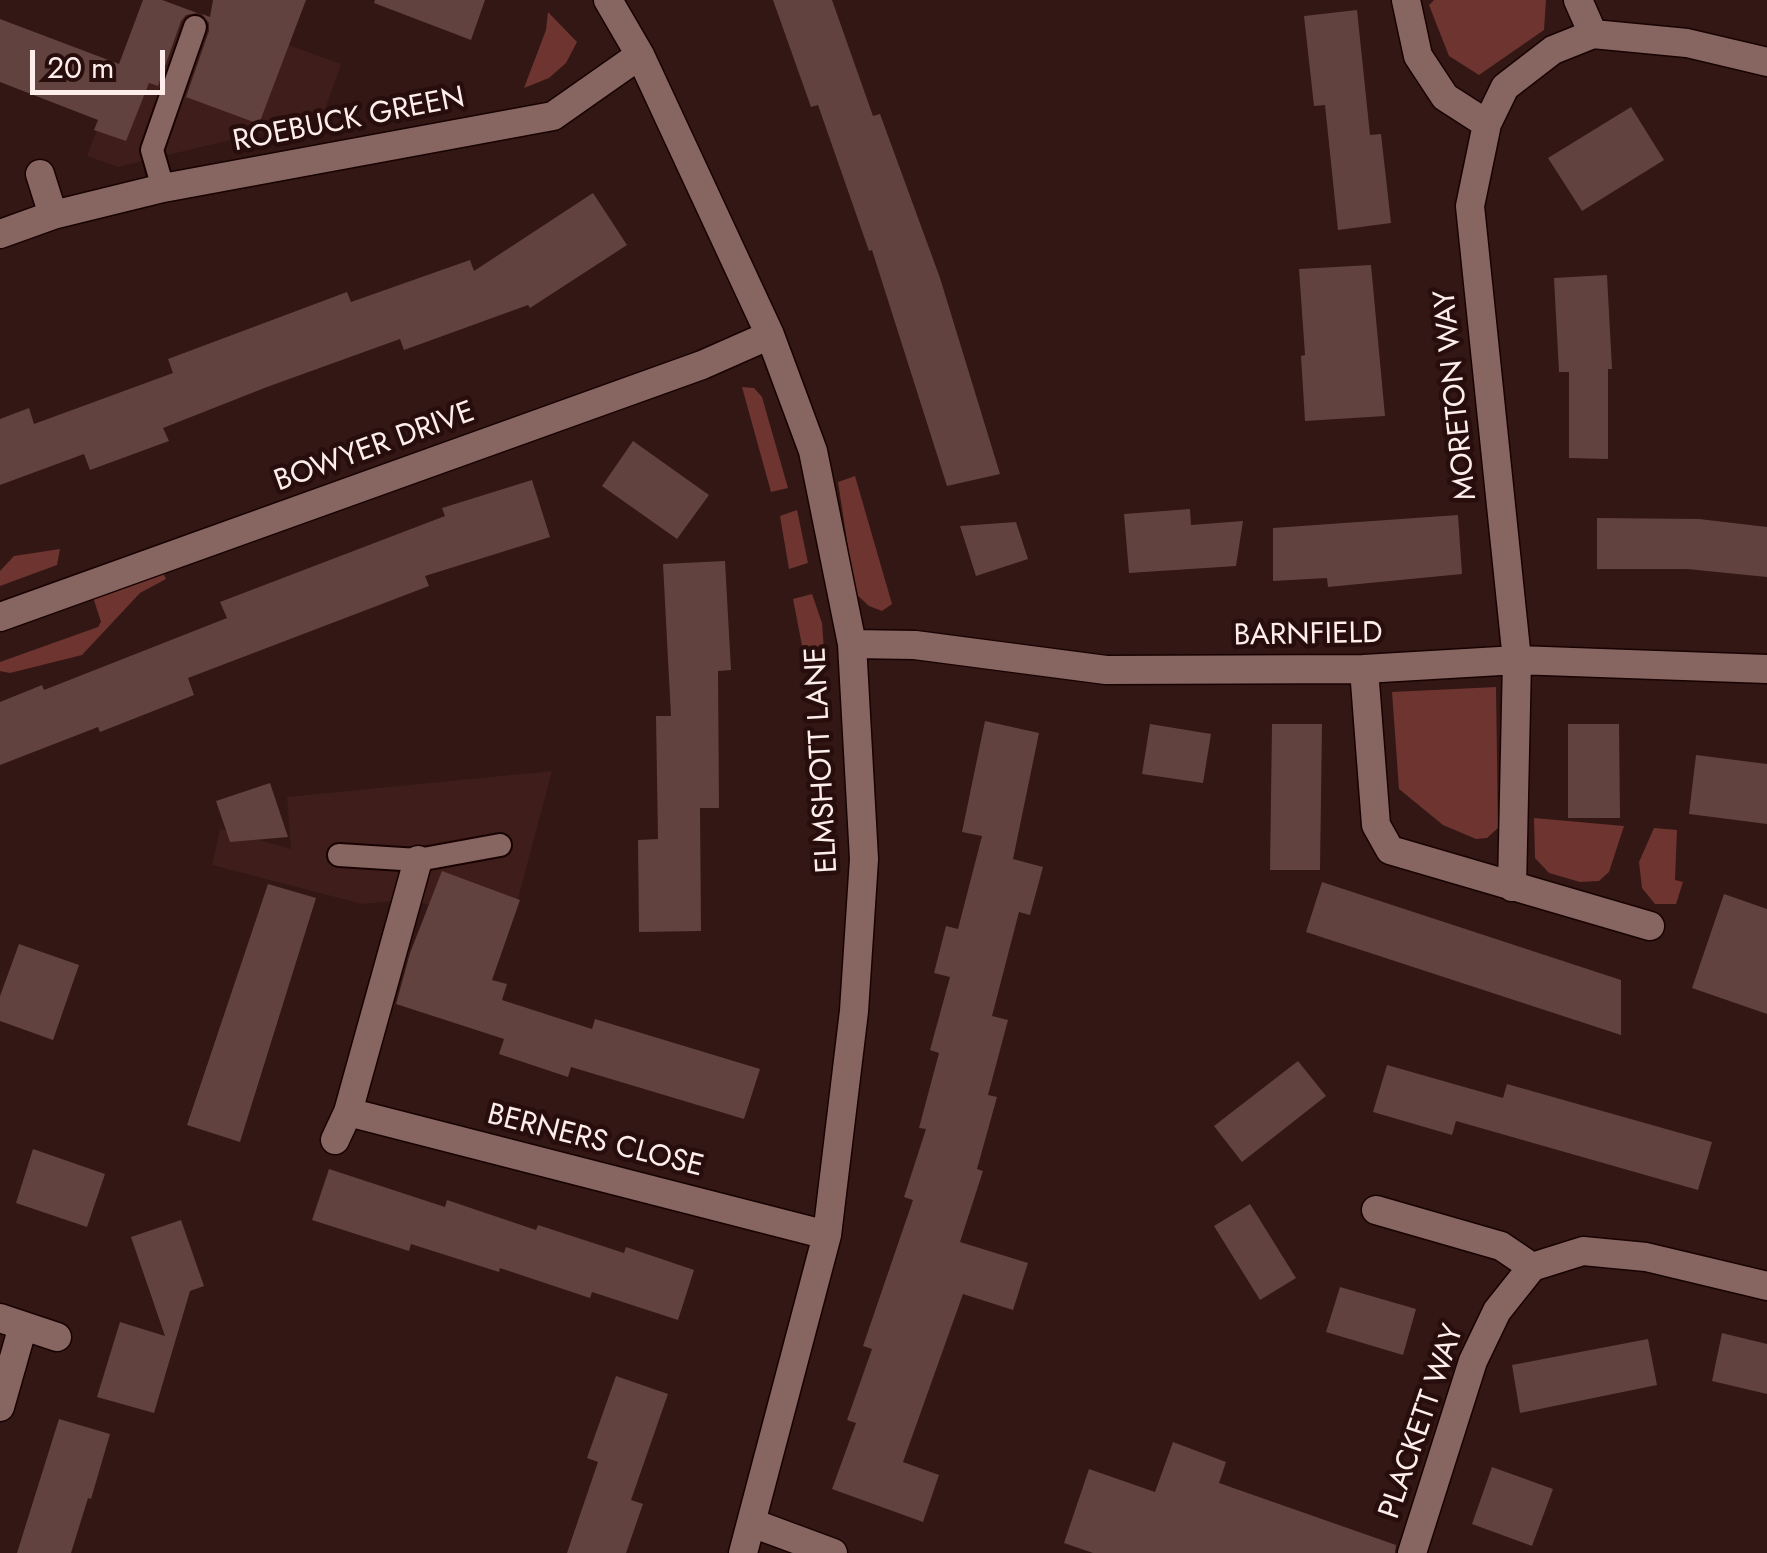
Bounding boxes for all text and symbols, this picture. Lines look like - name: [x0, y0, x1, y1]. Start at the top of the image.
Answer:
- scale bar: [35, 30, 170, 92]
- text: 20 m: [47, 46, 114, 89]
- street label: ROEBUCK GREEN: [230, 81, 468, 161]
- street label: MORETON WAY: [1428, 288, 1486, 502]
- street label: BOWYER DRIVE: [270, 395, 480, 501]
- street label: BARNFIELD: [1233, 617, 1383, 655]
- street label: ELMSHOTT LANE: [799, 646, 847, 874]
- street label: BERNERS CLOSE: [483, 1098, 707, 1186]
- street label: PLACKETT WAY: [1373, 1320, 1473, 1524]

